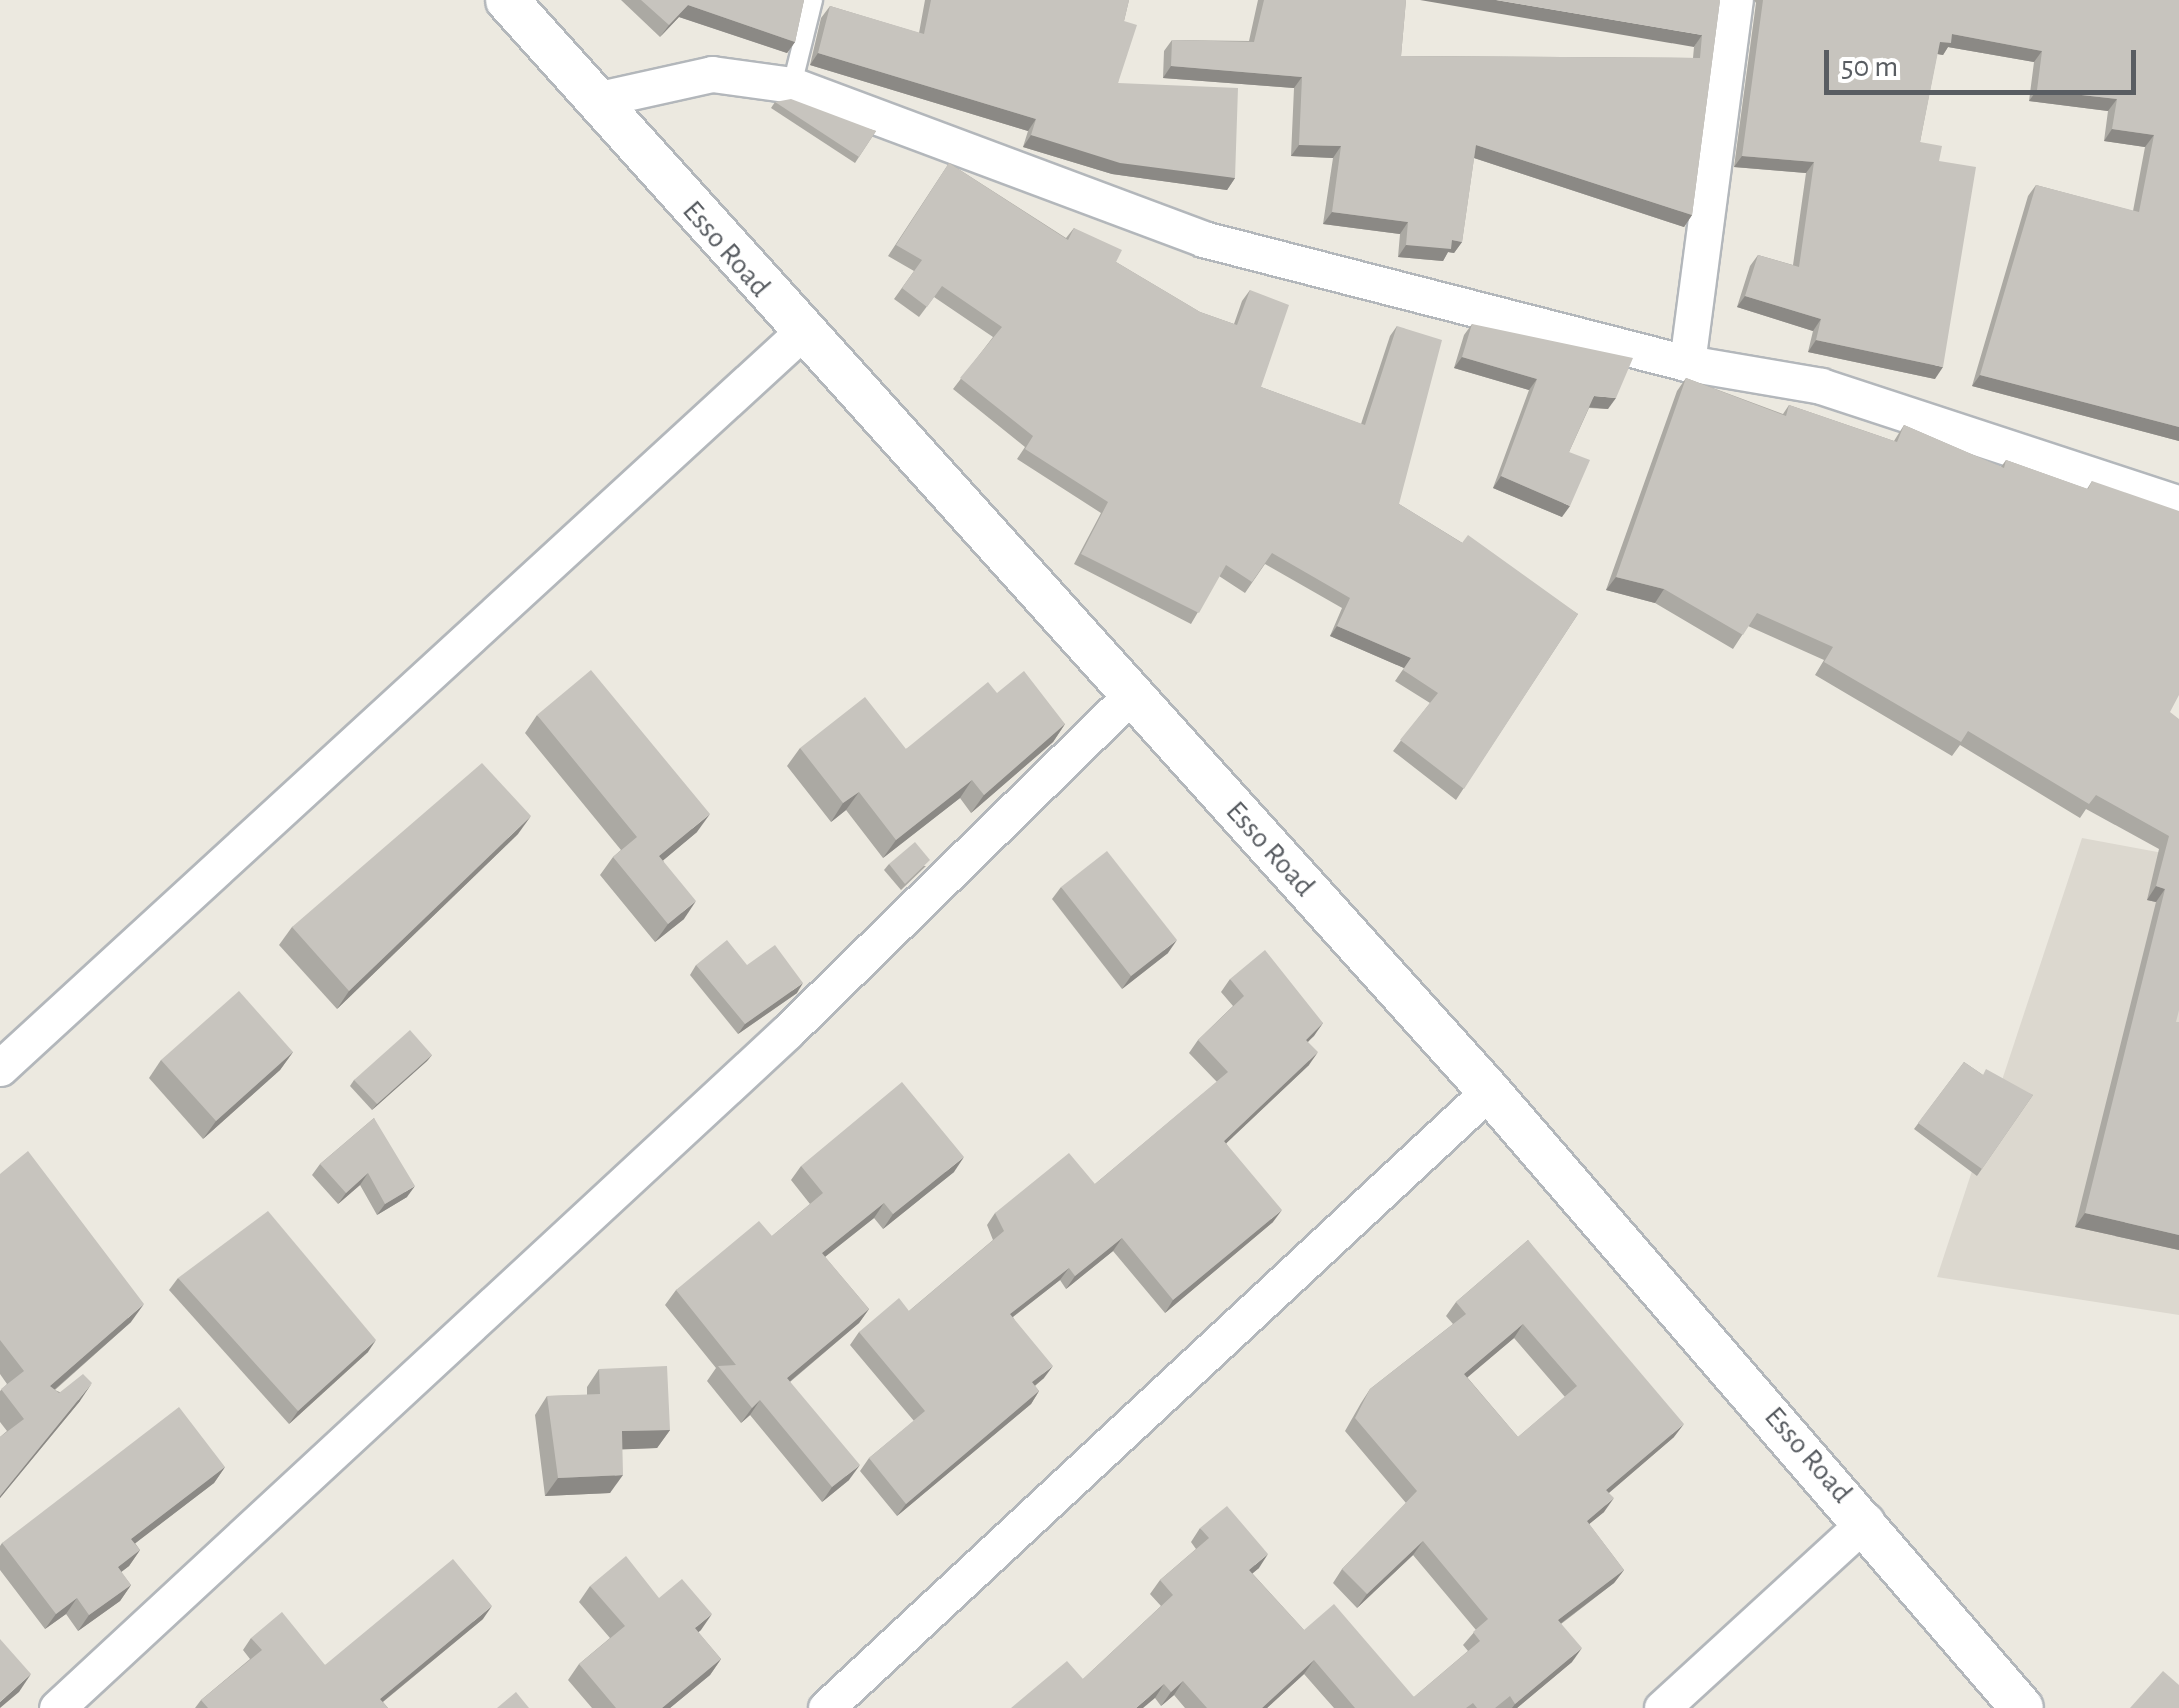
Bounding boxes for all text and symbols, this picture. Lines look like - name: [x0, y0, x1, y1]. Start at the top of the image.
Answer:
- scale bar: [1829, 30, 2142, 92]
- text: 50 m: [1841, 52, 1898, 82]
- street label: Esso Road: [674, 193, 778, 305]
- street label: Esso Road: [1218, 794, 1322, 904]
- street label: Esso Road: [1756, 1399, 1860, 1511]

